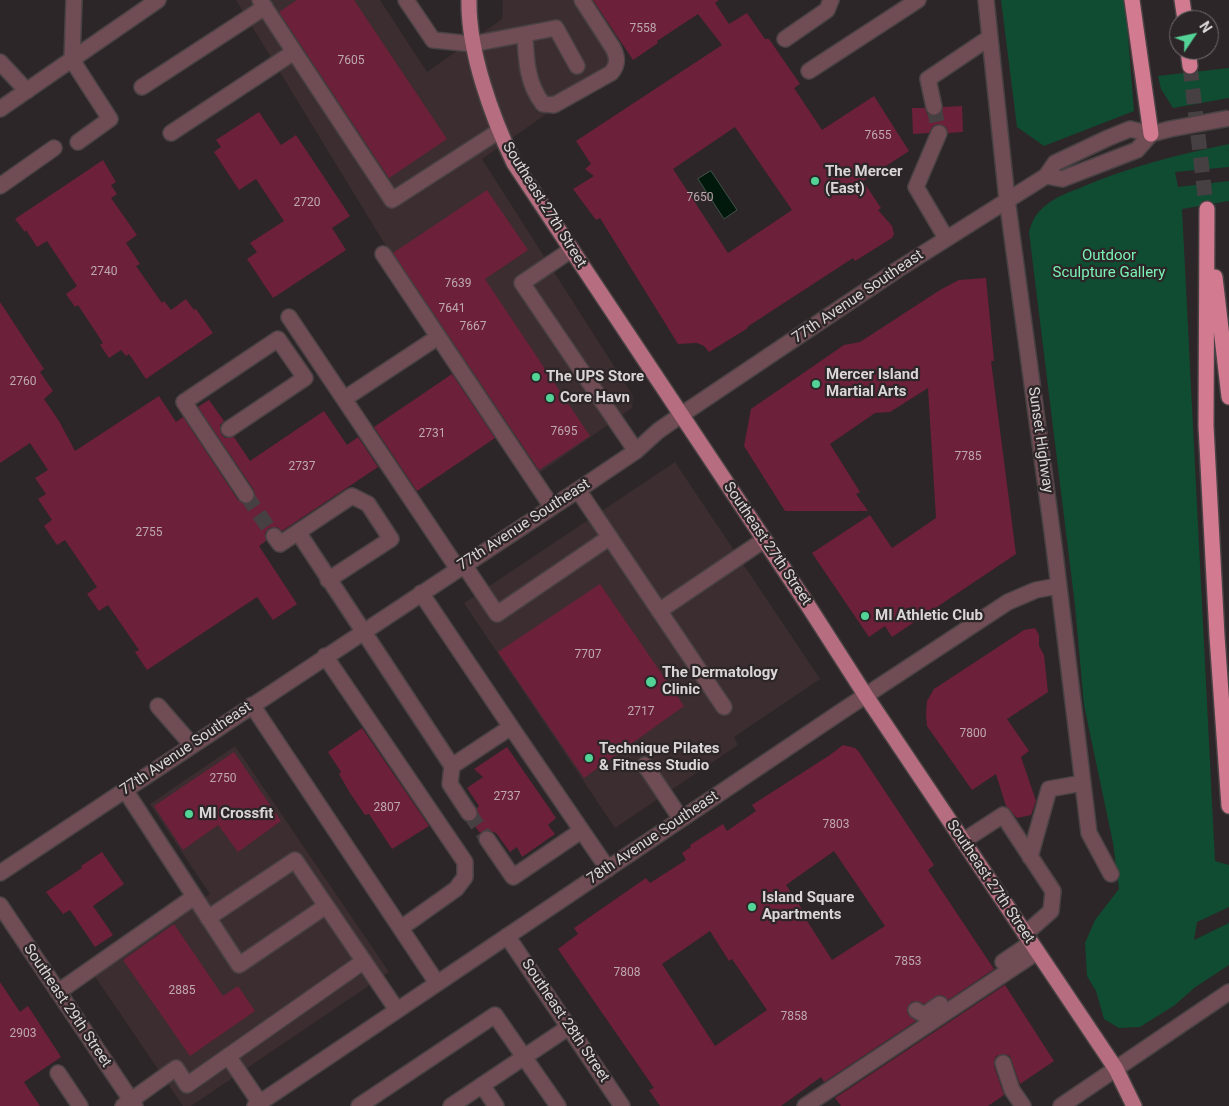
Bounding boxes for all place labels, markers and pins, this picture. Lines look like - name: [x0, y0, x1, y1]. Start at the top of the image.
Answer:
- place label: The Mercer (East): [825, 163, 903, 198]
- marker: The Mercer (East): [809, 175, 821, 187]
- place label: Mercer Island Martial Arts: [826, 366, 919, 401]
- place label: The UPS Store: [546, 368, 644, 386]
- marker: The UPS Store: [530, 371, 542, 383]
- marker: Mercer Island Martial Arts: [810, 378, 822, 390]
- place label: Core Havn: [560, 389, 630, 407]
- marker: Core Havn: [544, 392, 556, 404]
- place label: MI Athletic Club: [875, 607, 983, 625]
- marker: MI Athletic Club: [859, 610, 871, 622]
- place label: The Dermatology Clinic: [662, 664, 778, 699]
- marker: The Dermatology Clinic: [644, 675, 658, 689]
- place label: Technique Pilates & Fitness Studio: [599, 740, 720, 775]
- marker: Technique Pilates & Fitness Studio: [583, 752, 595, 764]
- place label: MI Crossfit: [199, 805, 273, 823]
- marker: MI Crossfit: [183, 808, 195, 820]
- place label: Island Square Apartments: [762, 889, 854, 924]
- marker: Island Square Apartments: [746, 901, 758, 913]

